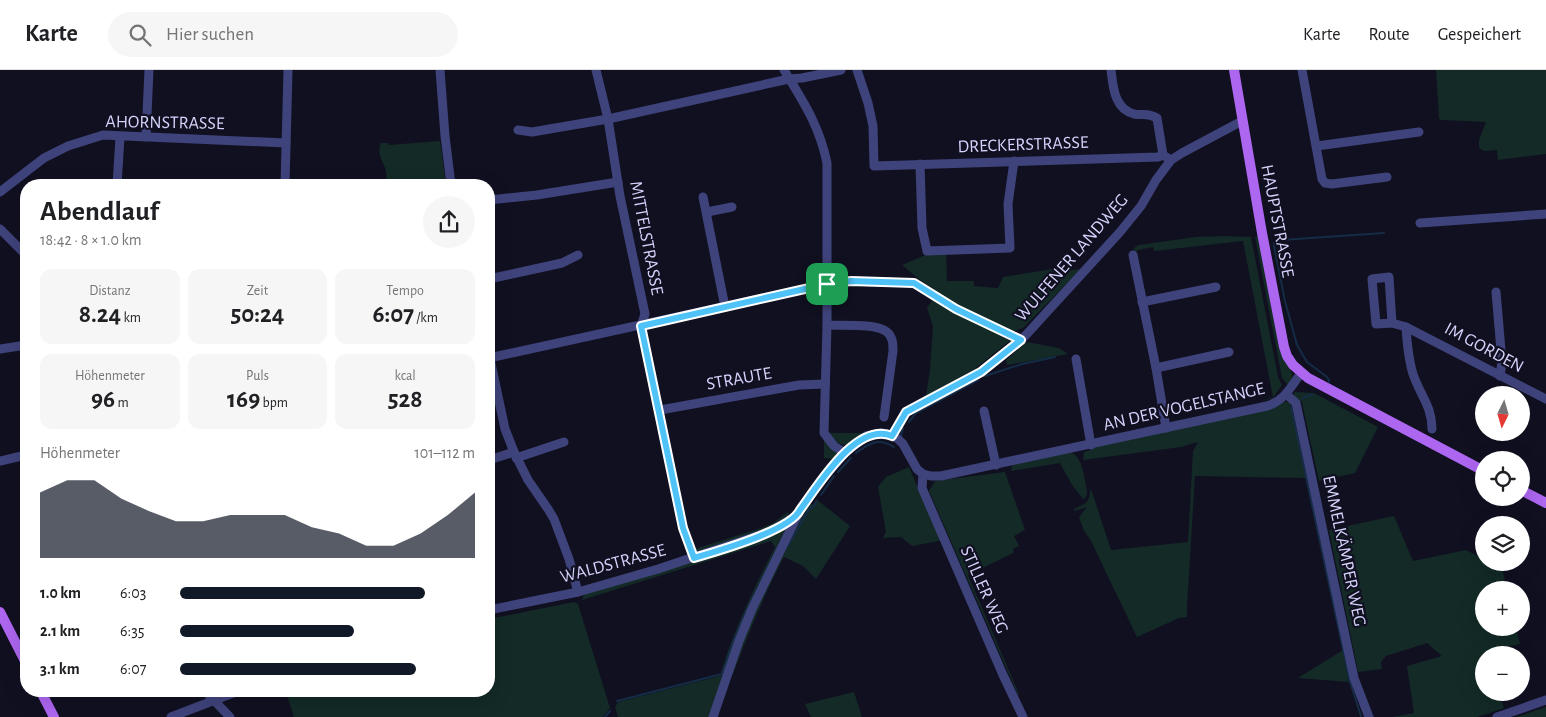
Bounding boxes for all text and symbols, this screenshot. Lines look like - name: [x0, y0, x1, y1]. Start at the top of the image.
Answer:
- search box: [108, 12, 458, 57]
- icon: search: [126, 21, 154, 49]
- text: Karte: [25, 22, 78, 46]
- text: Hier suchen: [166, 25, 254, 44]
- text: Karte: [1303, 26, 1340, 44]
- text: Route: [1368, 26, 1410, 44]
- text: Gespeichert: [1438, 26, 1521, 44]
- street label: AHORNSTRASSE: [105, 113, 225, 133]
- street label: DRECKERSTRASSE: [957, 134, 1089, 156]
- street label: HAUPTSTRASSE: [1257, 163, 1297, 279]
- street label: MITTELSTRASSE: [626, 180, 666, 297]
- street label: WULFENER LANDWEG: [1012, 191, 1132, 325]
- button: share: [423, 196, 475, 248]
- text: Abendlauf: [40, 198, 159, 226]
- text: 18:42 · 8 × 1.0 km: [40, 232, 142, 248]
- pin: [806, 263, 848, 305]
- icon: arrive: [813, 270, 841, 298]
- text: Distanz: [89, 284, 131, 298]
- text: Zeit: [247, 284, 268, 298]
- text: Tempo: [386, 284, 424, 298]
- text: 8.24: [79, 302, 121, 327]
- text: 50:24: [231, 302, 284, 327]
- text: 6:07: [372, 302, 414, 327]
- text: km: [121, 311, 141, 325]
- text: /km: [414, 311, 438, 325]
- street label: IM GORDEN: [1441, 320, 1527, 376]
- street label: STRAUTE: [705, 364, 773, 394]
- text: Höhenmeter: [75, 369, 145, 383]
- text: Puls: [246, 369, 269, 383]
- text: kcal: [394, 369, 416, 383]
- street label: AN DER VOGELSTANGE: [1102, 380, 1267, 434]
- north arrow: [1475, 386, 1530, 441]
- map controls: [1475, 386, 1530, 701]
- text: 96: [91, 387, 115, 412]
- text: 169: [227, 387, 260, 412]
- text: 528: [388, 387, 423, 412]
- text: m: [115, 396, 129, 410]
- text: bpm: [260, 396, 288, 410]
- text: Höhenmeter: [40, 445, 120, 461]
- text: 101–112 m: [414, 445, 475, 461]
- button: locate: [1475, 451, 1530, 506]
- street label: EMMELKÄMPER WEG: [1319, 473, 1371, 628]
- button: layers: [1475, 516, 1530, 571]
- street label: WALDSTRASSE: [558, 541, 668, 587]
- street label: STILLER WEG: [957, 544, 1011, 636]
- button: +: [1475, 581, 1530, 636]
- text: 1.0 km: [40, 585, 81, 601]
- text: 6:03: [120, 585, 146, 601]
- text: 2.1 km: [40, 623, 80, 639]
- text: 6:35: [120, 623, 144, 639]
- button: −: [1475, 646, 1530, 701]
- text: 3.1 km: [40, 661, 80, 677]
- text: 6:07: [120, 661, 146, 677]

